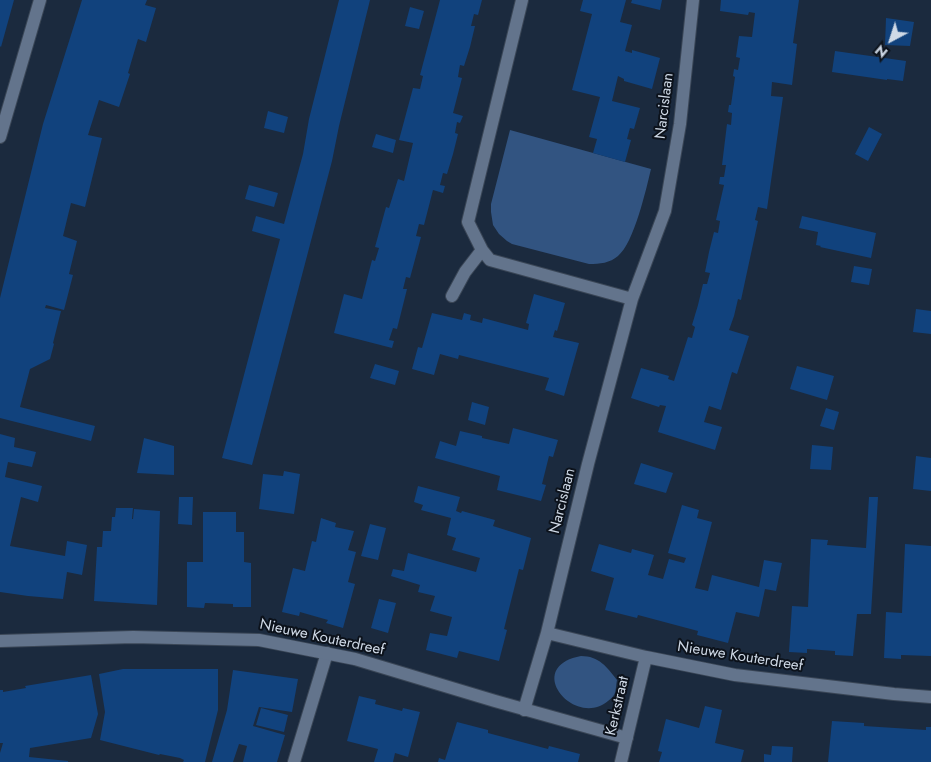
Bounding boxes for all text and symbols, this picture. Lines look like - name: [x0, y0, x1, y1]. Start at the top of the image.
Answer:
- north arrow: [866, 15, 916, 65]
- text: N: [871, 40, 892, 63]
- street label: Narcislaan: [652, 72, 678, 140]
- street label: Narcislaan: [546, 466, 580, 536]
- street label: Nieuwe Kouterdreef: [258, 616, 386, 660]
- street label: Nieuwe Kouterdreef: [676, 638, 804, 676]
- street label: Kerkstraat: [602, 675, 634, 737]

